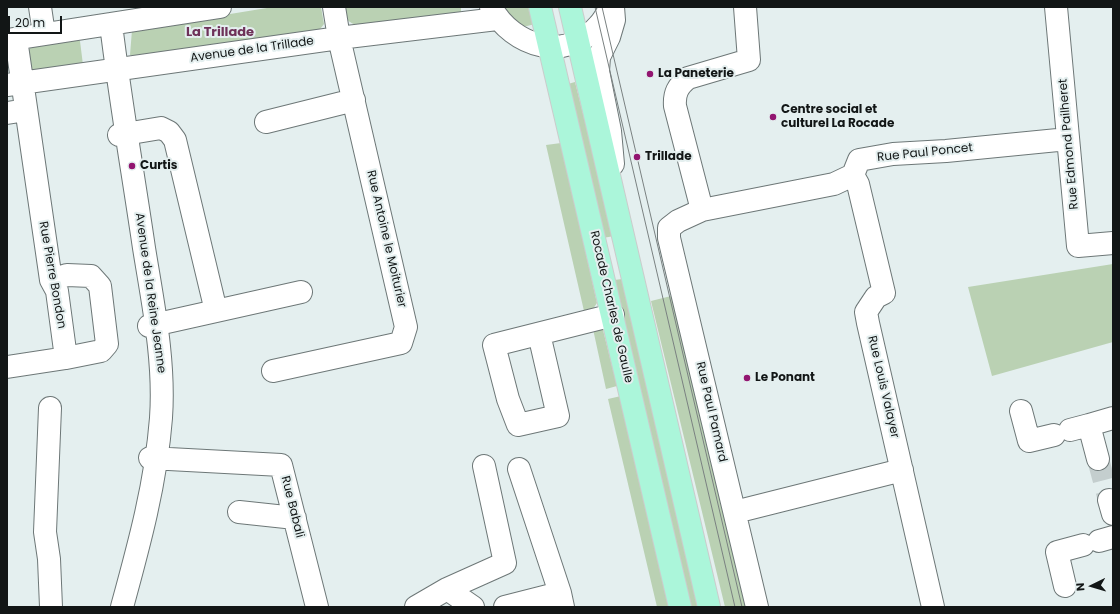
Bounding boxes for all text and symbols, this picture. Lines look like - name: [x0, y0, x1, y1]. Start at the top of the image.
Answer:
- scale bar: [10, 8, 64, 34]
- text: 20 m: [15, 14, 45, 31]
- district label: La Trillade: [186, 25, 254, 41]
- street label: Avenue de la Trillade: [189, 34, 315, 66]
- place label: La Paneterie: [658, 67, 734, 81]
- marker: La Paneterie: [645, 69, 655, 79]
- street label: Rue Edmond Pailheret: [1056, 78, 1082, 210]
- place label: Centre social et culturel La Rocade: [781, 103, 894, 131]
- marker: Centre social et culturel La Rocade: [768, 112, 778, 122]
- street label: Rue Paul Poncet: [877, 141, 973, 165]
- place label: Trillade: [645, 150, 692, 164]
- marker: Trillade: [632, 152, 642, 162]
- place label: Curtis: [140, 159, 177, 173]
- marker: Curtis: [127, 161, 137, 171]
- street label: Rue Antoine le Moiturier: [363, 169, 409, 309]
- street label: Avenue de la Reine Jeanne: [132, 212, 168, 374]
- street label: Rue Pierre Bondon: [35, 220, 69, 330]
- street label: Rocade Charles de Gaulle: [586, 230, 636, 384]
- street label: Rue Louis Valayer: [864, 334, 902, 440]
- street label: Rue Paul Pamard: [692, 360, 730, 464]
- place label: Le Ponant: [755, 371, 815, 385]
- marker: Le Ponant: [742, 373, 752, 383]
- street label: Rue Babali: [277, 475, 307, 539]
- north arrow: [1072, 566, 1112, 606]
- text: N: [1072, 582, 1088, 592]

